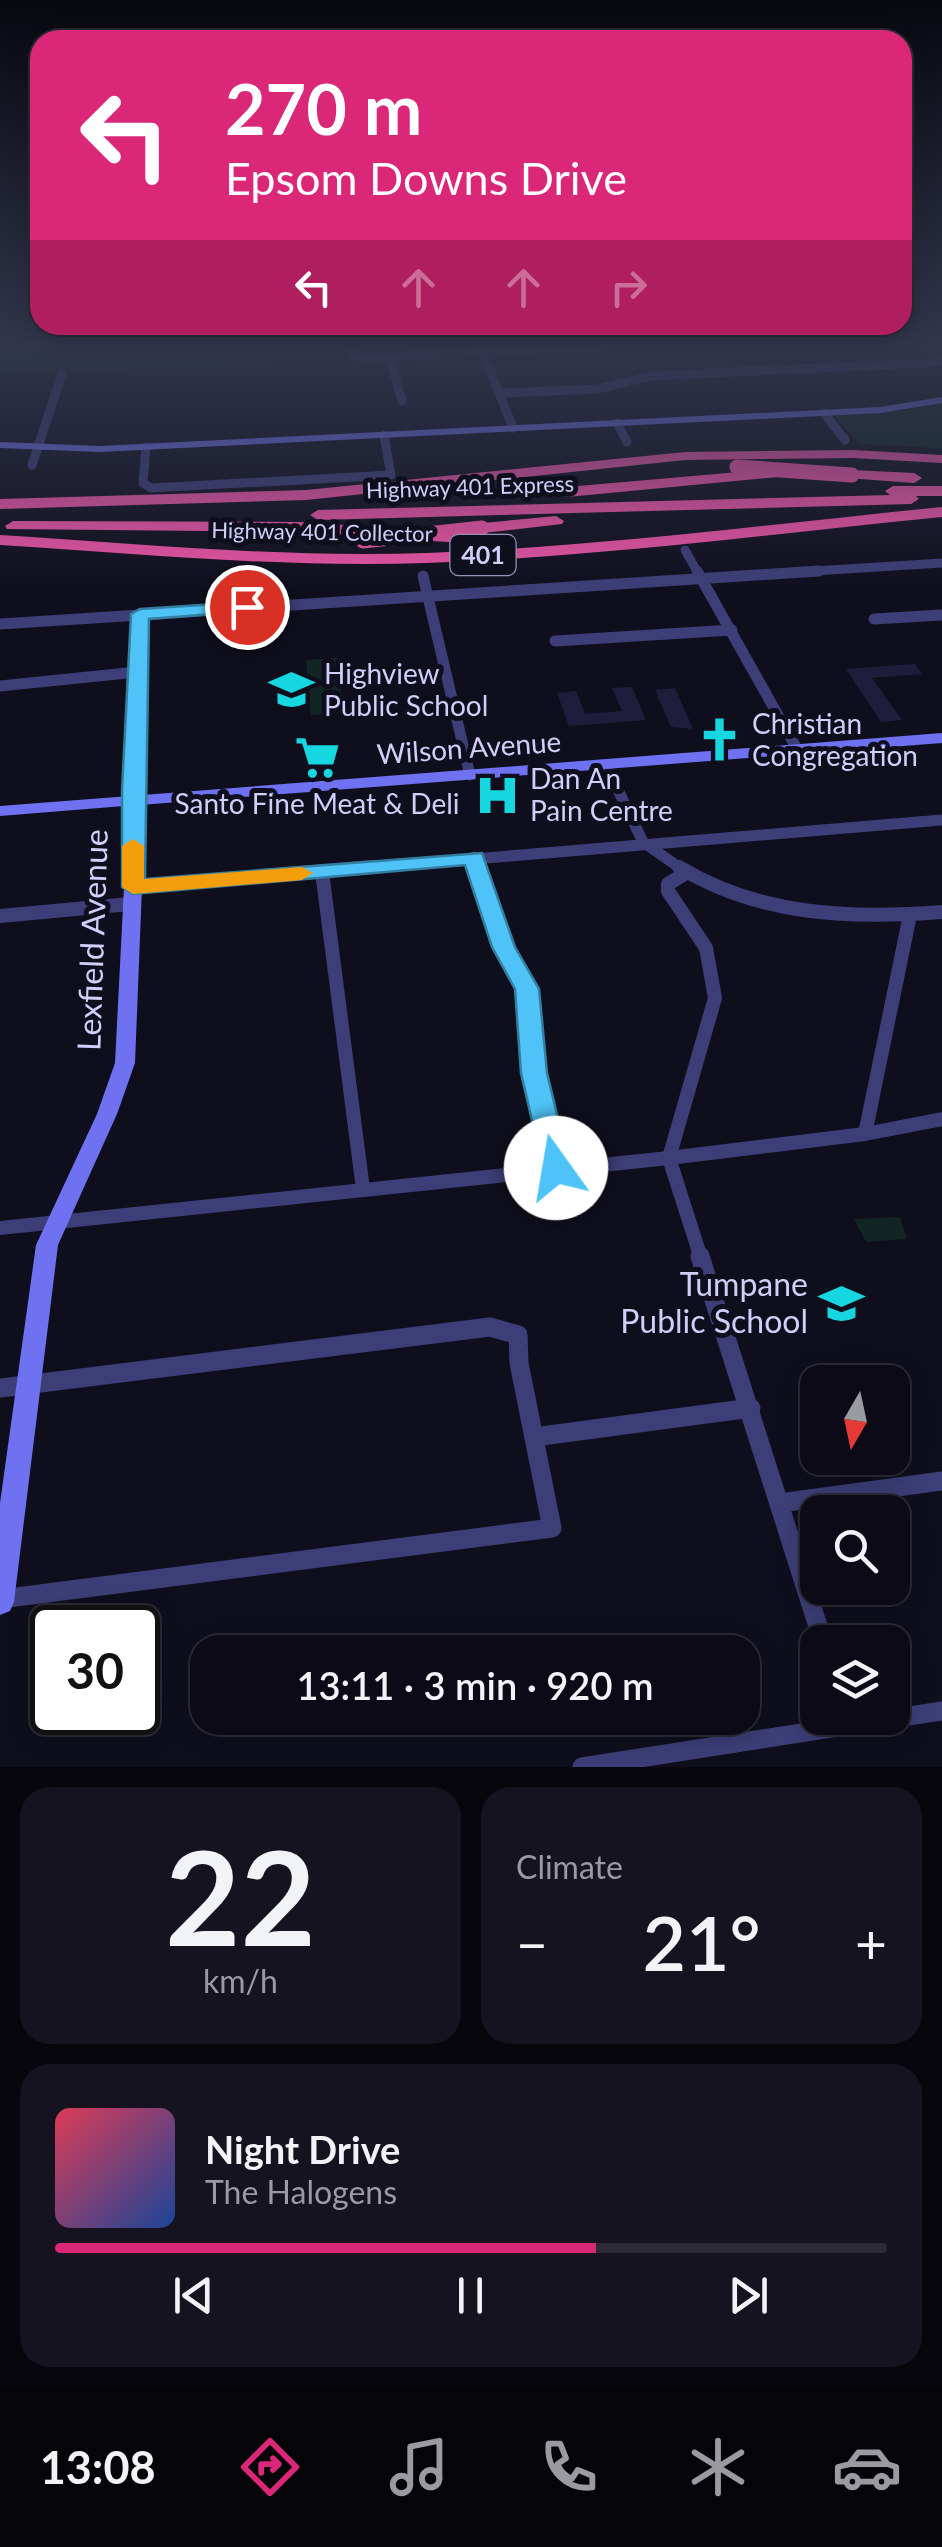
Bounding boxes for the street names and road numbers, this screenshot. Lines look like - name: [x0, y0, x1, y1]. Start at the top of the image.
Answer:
- street label: Highway 401 Express: [366, 469, 574, 504]
- street label: Highway 401 Collector: [211, 516, 433, 547]
- road number: 401: [450, 535, 516, 575]
- street label: Wilson Avenue: [376, 724, 562, 770]
- street label: Lexfield Avenue: [68, 829, 115, 1051]

